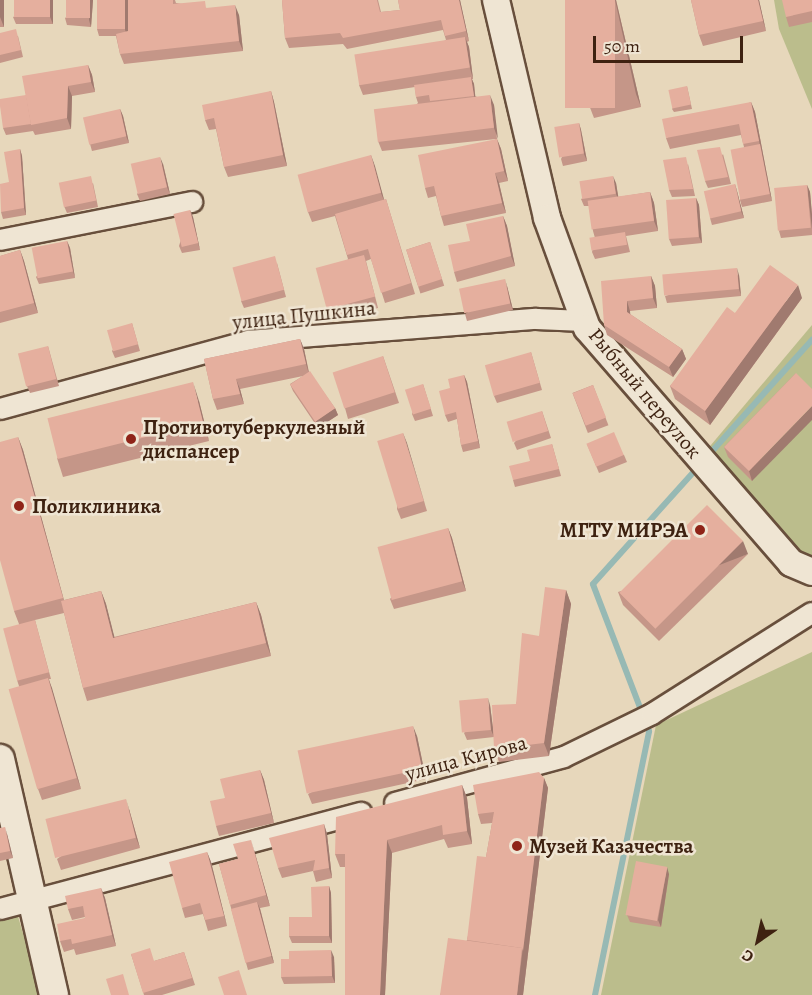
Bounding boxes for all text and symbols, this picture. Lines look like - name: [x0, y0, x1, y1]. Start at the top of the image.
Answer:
- scale bar: [596, 24, 746, 62]
- text: 50 m: [604, 34, 640, 58]
- street label: улица Пушкина: [231, 295, 377, 335]
- street label: Рыбный переулок: [583, 323, 707, 463]
- place label: Противотуберкулезный диспансер: [143, 414, 365, 464]
- marker: Противотуберкулезный диспансер: [124, 432, 138, 446]
- place label: Поликлиника: [32, 493, 161, 519]
- marker: Поликлиника: [10, 497, 28, 515]
- place label: МГТУ МИРЭА: [560, 517, 688, 543]
- marker: МГТУ МИРЭА: [693, 523, 707, 537]
- street label: улица Кирова: [402, 730, 530, 786]
- place label: Музей Казачества: [529, 833, 693, 859]
- marker: Музей Казачества: [510, 839, 524, 853]
- north arrow: [728, 911, 788, 971]
- text: С: [738, 944, 758, 968]

